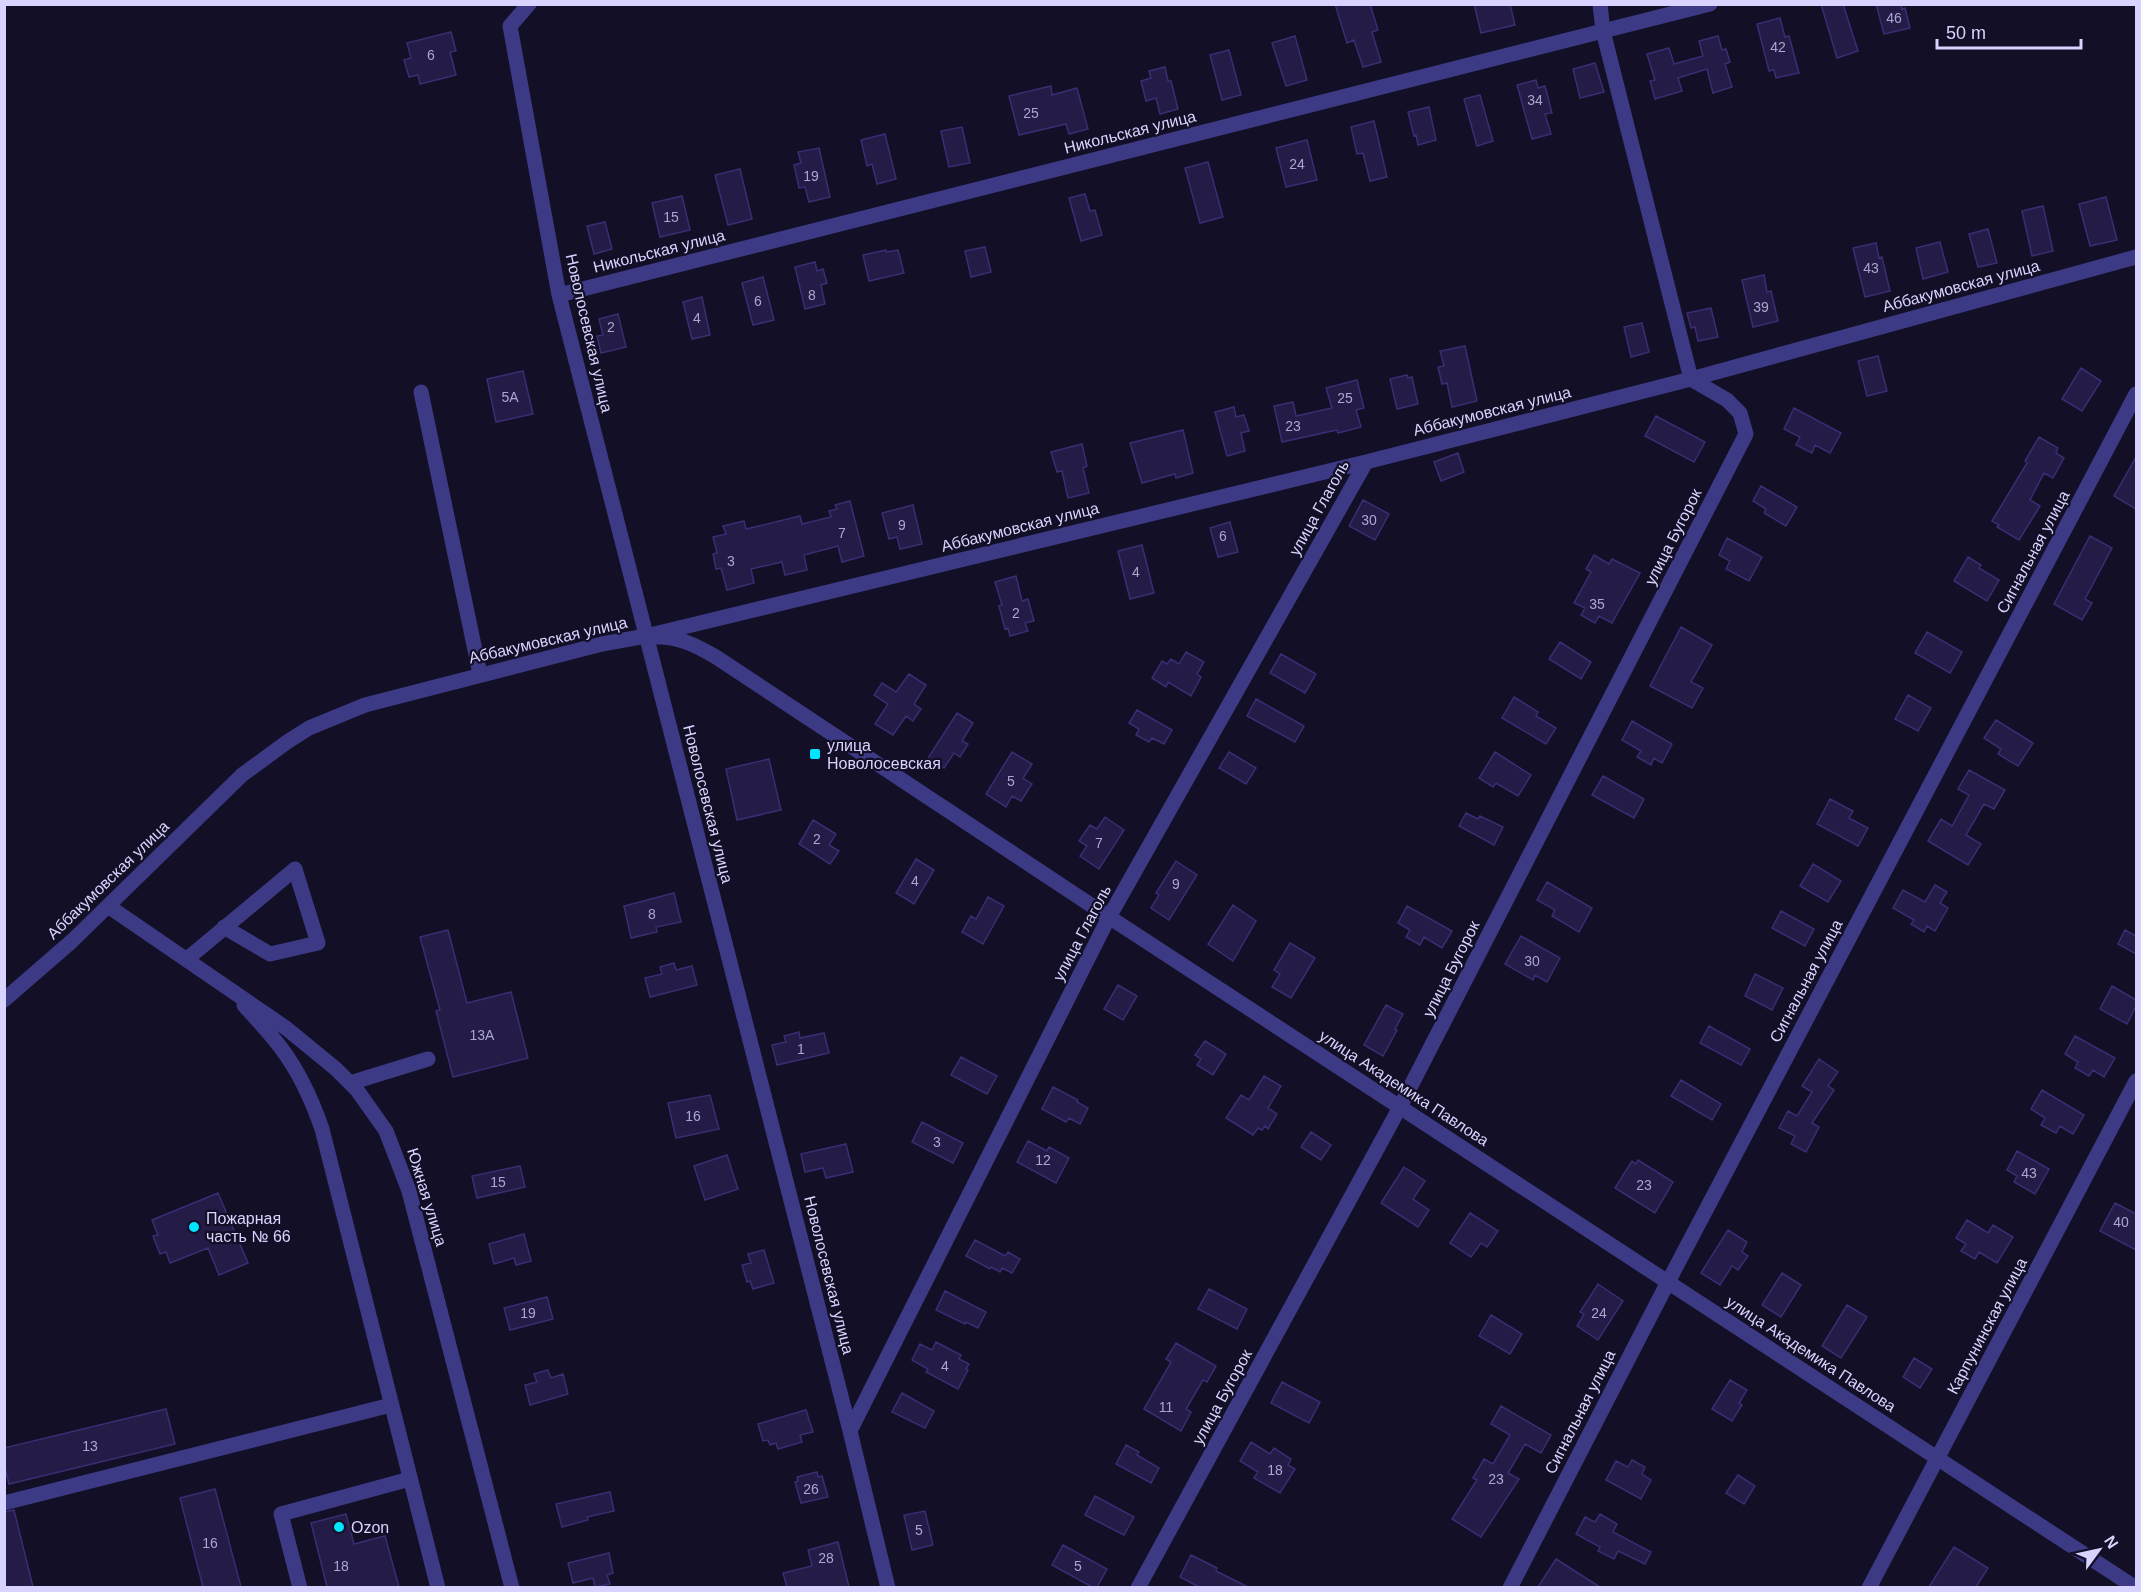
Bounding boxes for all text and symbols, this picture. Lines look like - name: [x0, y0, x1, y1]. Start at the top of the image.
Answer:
- house number: 46: [1886, 10, 1902, 26]
- scale bar: [1937, 12, 2081, 50]
- text: 50 m: [1946, 23, 1986, 43]
- house number: 42: [1770, 39, 1786, 55]
- house number: 6: [427, 47, 435, 63]
- house number: 34: [1527, 92, 1543, 108]
- house number: 25: [1023, 105, 1039, 121]
- street label: Никольская улица: [1062, 107, 1198, 157]
- house number: 24: [1289, 156, 1305, 172]
- house number: 19: [803, 168, 819, 184]
- house number: 15: [663, 209, 679, 225]
- street label: Никольская улица: [591, 226, 727, 276]
- street label: Новолосевская улица: [562, 252, 616, 414]
- street label: Аббакумовская улица: [1881, 257, 2042, 315]
- house number: 43: [1863, 260, 1879, 276]
- house number: 8: [808, 287, 816, 303]
- house number: 6: [754, 293, 762, 309]
- house number: 39: [1753, 299, 1769, 315]
- house number: 4: [693, 310, 701, 326]
- house number: 2: [607, 319, 615, 335]
- street label: Аббакумовская улица: [1411, 383, 1573, 439]
- house number: 5А: [501, 389, 519, 405]
- house number: 25: [1337, 390, 1353, 406]
- house number: 23: [1285, 418, 1301, 434]
- street label: улица Глаголь: [1286, 457, 1352, 559]
- street label: улица Бугорок: [1641, 485, 1705, 588]
- street label: Сигнальная улица: [1993, 488, 2073, 616]
- street label: Аббакумовская улица: [939, 499, 1101, 555]
- house number: 30: [1361, 512, 1377, 528]
- house number: 9: [898, 517, 906, 533]
- house number: 7: [838, 525, 846, 541]
- house number: 6: [1219, 528, 1227, 544]
- house number: 3: [727, 553, 735, 569]
- house number: 4: [1132, 564, 1140, 580]
- house number: 35: [1589, 596, 1605, 612]
- house number: 2: [1012, 605, 1020, 621]
- street label: Аббакумовская улица: [467, 613, 629, 667]
- street label: Новолосевская улица: [680, 723, 736, 885]
- place label: улица Новолосевская: [827, 737, 941, 772]
- marker: улица Новолосевская: [808, 747, 822, 761]
- house number: 5: [1007, 773, 1015, 789]
- street label: Аббакумовская улица: [44, 818, 172, 942]
- house number: 2: [813, 831, 821, 847]
- house number: 7: [1095, 835, 1103, 851]
- house number: 4: [911, 873, 919, 889]
- house number: 9: [1172, 876, 1180, 892]
- street label: улица Глаголь: [1050, 882, 1114, 984]
- house number: 8: [648, 906, 656, 922]
- street label: улица Бугорок: [1419, 917, 1483, 1020]
- street label: Сигнальная улица: [1766, 917, 1846, 1045]
- house number: 30: [1524, 953, 1540, 969]
- house number: 13А: [470, 1027, 495, 1043]
- street label: улица Академика Павлова: [1316, 1027, 1492, 1149]
- house number: 1: [797, 1041, 805, 1057]
- house number: 16: [685, 1108, 701, 1124]
- house number: 3: [933, 1134, 941, 1150]
- street label: Южная улица: [404, 1146, 450, 1248]
- house number: 12: [1035, 1152, 1051, 1168]
- house number: 43: [2021, 1165, 2037, 1181]
- house number: 15: [490, 1174, 506, 1190]
- house number: 23: [1636, 1177, 1652, 1193]
- street label: Новолосевская улица: [801, 1194, 857, 1356]
- place label: Пожарная часть № 66: [206, 1210, 291, 1245]
- house number: 40: [2113, 1214, 2129, 1230]
- marker: Пожарная часть № 66: [187, 1220, 201, 1234]
- street label: Карпунинская улица: [1944, 1255, 2030, 1397]
- street label: улица Академика Павлова: [1723, 1293, 1899, 1415]
- house number: 19: [520, 1305, 536, 1321]
- house number: 24: [1591, 1305, 1607, 1321]
- street label: улица Бугорок: [1189, 1346, 1256, 1447]
- street label: Сигнальная улица: [1541, 1347, 1619, 1477]
- house number: 4: [941, 1358, 949, 1374]
- house number: 11: [1159, 1399, 1173, 1415]
- house number: 13: [82, 1438, 98, 1454]
- house number: 18: [1267, 1462, 1283, 1478]
- house number: 23: [1488, 1471, 1504, 1487]
- house number: 26: [803, 1481, 819, 1497]
- place label: Ozon: [351, 1519, 389, 1536]
- marker: Ozon: [332, 1520, 346, 1534]
- north arrow: [2069, 1520, 2129, 1580]
- house number: 5: [915, 1522, 923, 1538]
- text: N: [2101, 1533, 2121, 1552]
- house number: 16: [202, 1535, 218, 1551]
- house number: 28: [818, 1550, 834, 1566]
- house number: 18: [333, 1558, 349, 1574]
- house number: 5: [1074, 1558, 1082, 1574]

